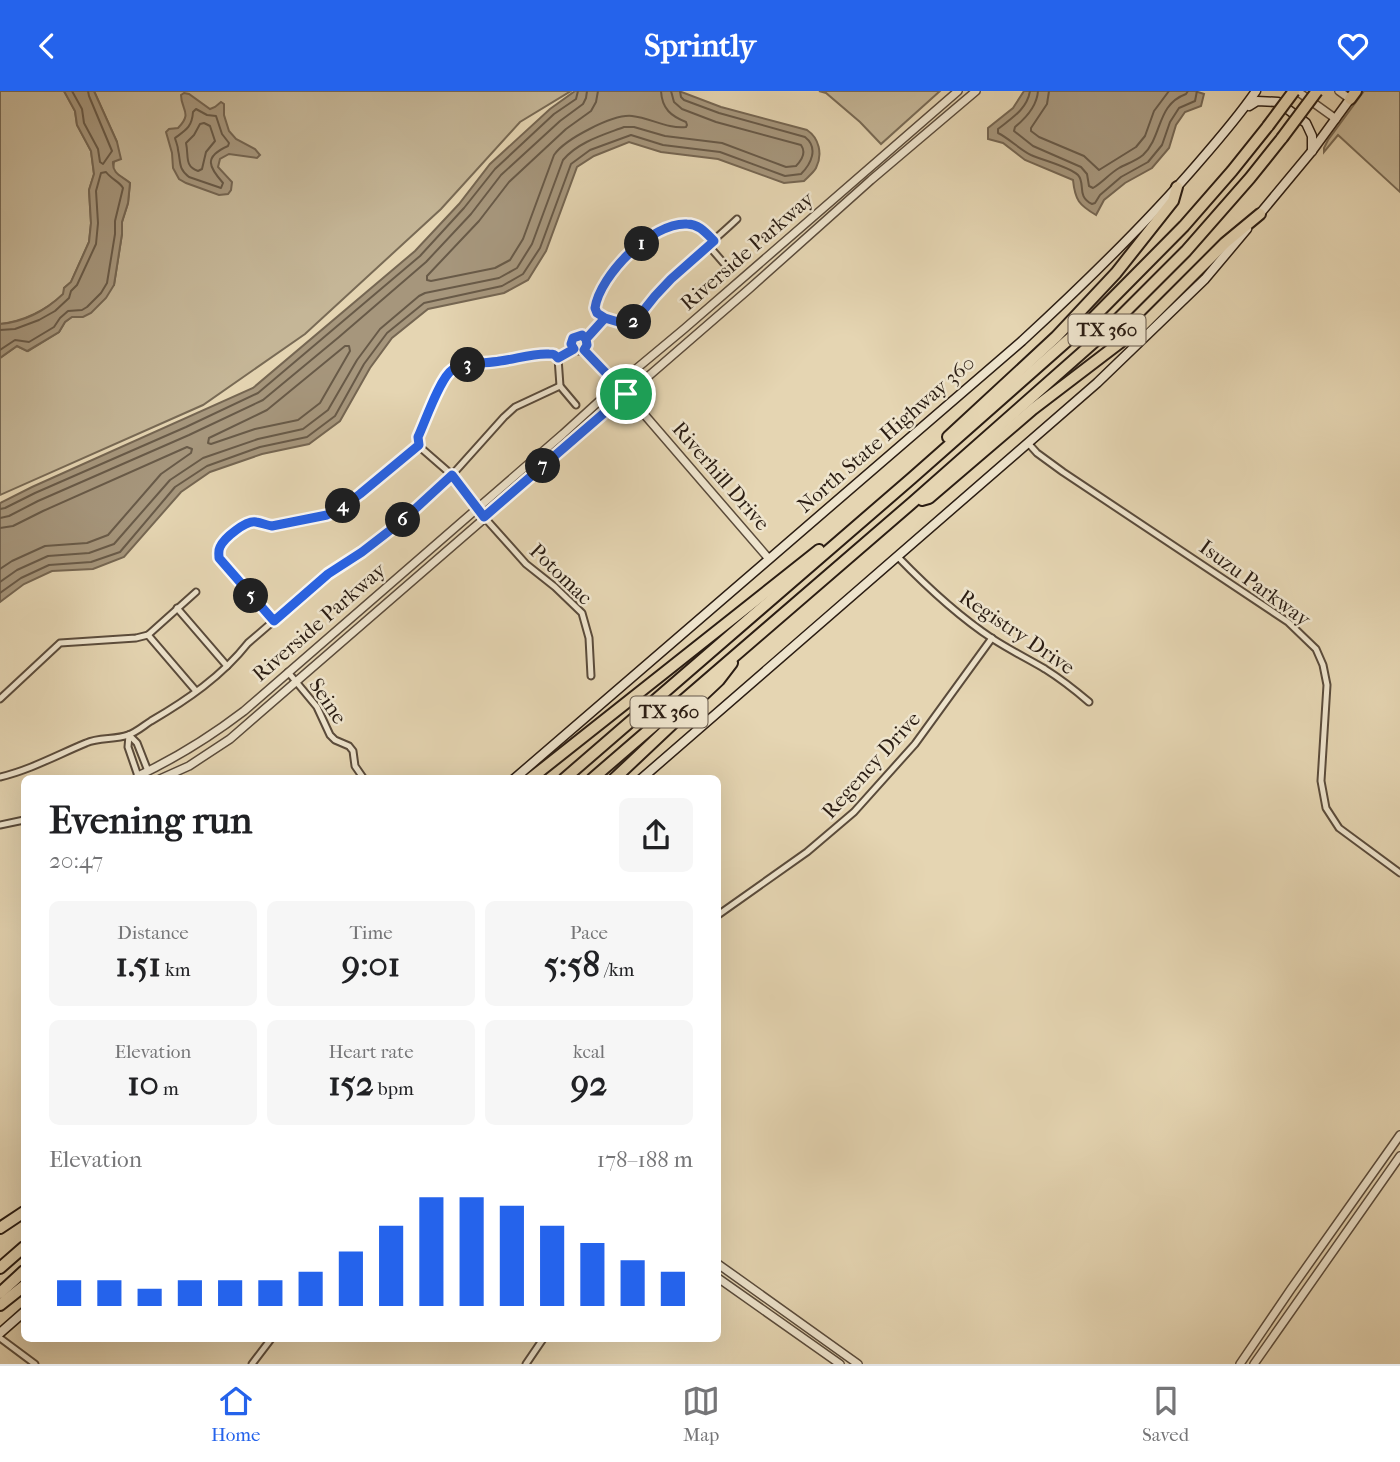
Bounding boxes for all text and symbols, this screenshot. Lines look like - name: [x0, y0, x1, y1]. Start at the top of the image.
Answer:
- icon: back: [28, 27, 66, 65]
- text: Sprintly: [644, 27, 756, 64]
- icon: heart: [1334, 27, 1372, 65]
- street label: Riverside Parkway: [676, 186, 819, 315]
- pin: 1: [624, 227, 660, 261]
- text: 1: [638, 232, 645, 254]
- pin: 2: [616, 305, 652, 339]
- text: 2: [629, 310, 638, 332]
- road number: TX 360: [1068, 315, 1146, 346]
- pin: 3: [450, 347, 486, 383]
- street label: North State Highway 360: [793, 351, 979, 517]
- text: 3: [464, 353, 471, 375]
- pin: [596, 364, 656, 424]
- icon: arrive: [607, 375, 645, 413]
- street label: Riverhill Drive: [667, 417, 775, 535]
- pin: 7: [526, 449, 560, 483]
- text: 7: [538, 454, 547, 476]
- pin: 4: [326, 489, 360, 523]
- text: 4: [337, 494, 348, 516]
- pin: 6: [386, 503, 420, 537]
- text: 6: [397, 508, 408, 530]
- street label: Isuzu Parkway: [1195, 535, 1316, 632]
- street label: Potomac: [525, 539, 597, 609]
- street label: Riverside Parkway: [248, 557, 391, 686]
- pin: 5: [233, 579, 268, 613]
- text: 5: [246, 584, 255, 606]
- street label: Registry Drive: [955, 585, 1079, 679]
- street label: Seine: [304, 674, 352, 728]
- road number: TX 360: [630, 697, 708, 727]
- street label: Regency Drive: [817, 707, 925, 823]
- text: Evening run: [49, 798, 252, 843]
- button: share: [619, 798, 693, 872]
- text: 20:47: [49, 847, 103, 874]
- text: Distance: [117, 922, 189, 944]
- text: Time: [349, 922, 393, 944]
- text: Pace: [570, 922, 608, 944]
- text: 1.51: [115, 944, 161, 985]
- text: 9:01: [342, 944, 400, 985]
- text: 5:58: [544, 944, 600, 985]
- text: km: [161, 959, 191, 981]
- text: /km: [600, 959, 634, 981]
- text: Elevation: [115, 1041, 191, 1063]
- text: Heart rate: [328, 1041, 414, 1063]
- text: kcal: [573, 1041, 605, 1063]
- text: 10: [127, 1063, 159, 1104]
- text: 152: [328, 1063, 374, 1104]
- text: 92: [571, 1063, 607, 1104]
- text: m: [159, 1078, 179, 1100]
- text: bpm: [374, 1078, 414, 1100]
- text: Elevation: [49, 1146, 142, 1173]
- text: 178–188 m: [597, 1146, 693, 1173]
- tab: Home: [211, 1382, 260, 1446]
- tab: Map: [682, 1382, 720, 1446]
- tab: Saved: [1142, 1382, 1189, 1446]

